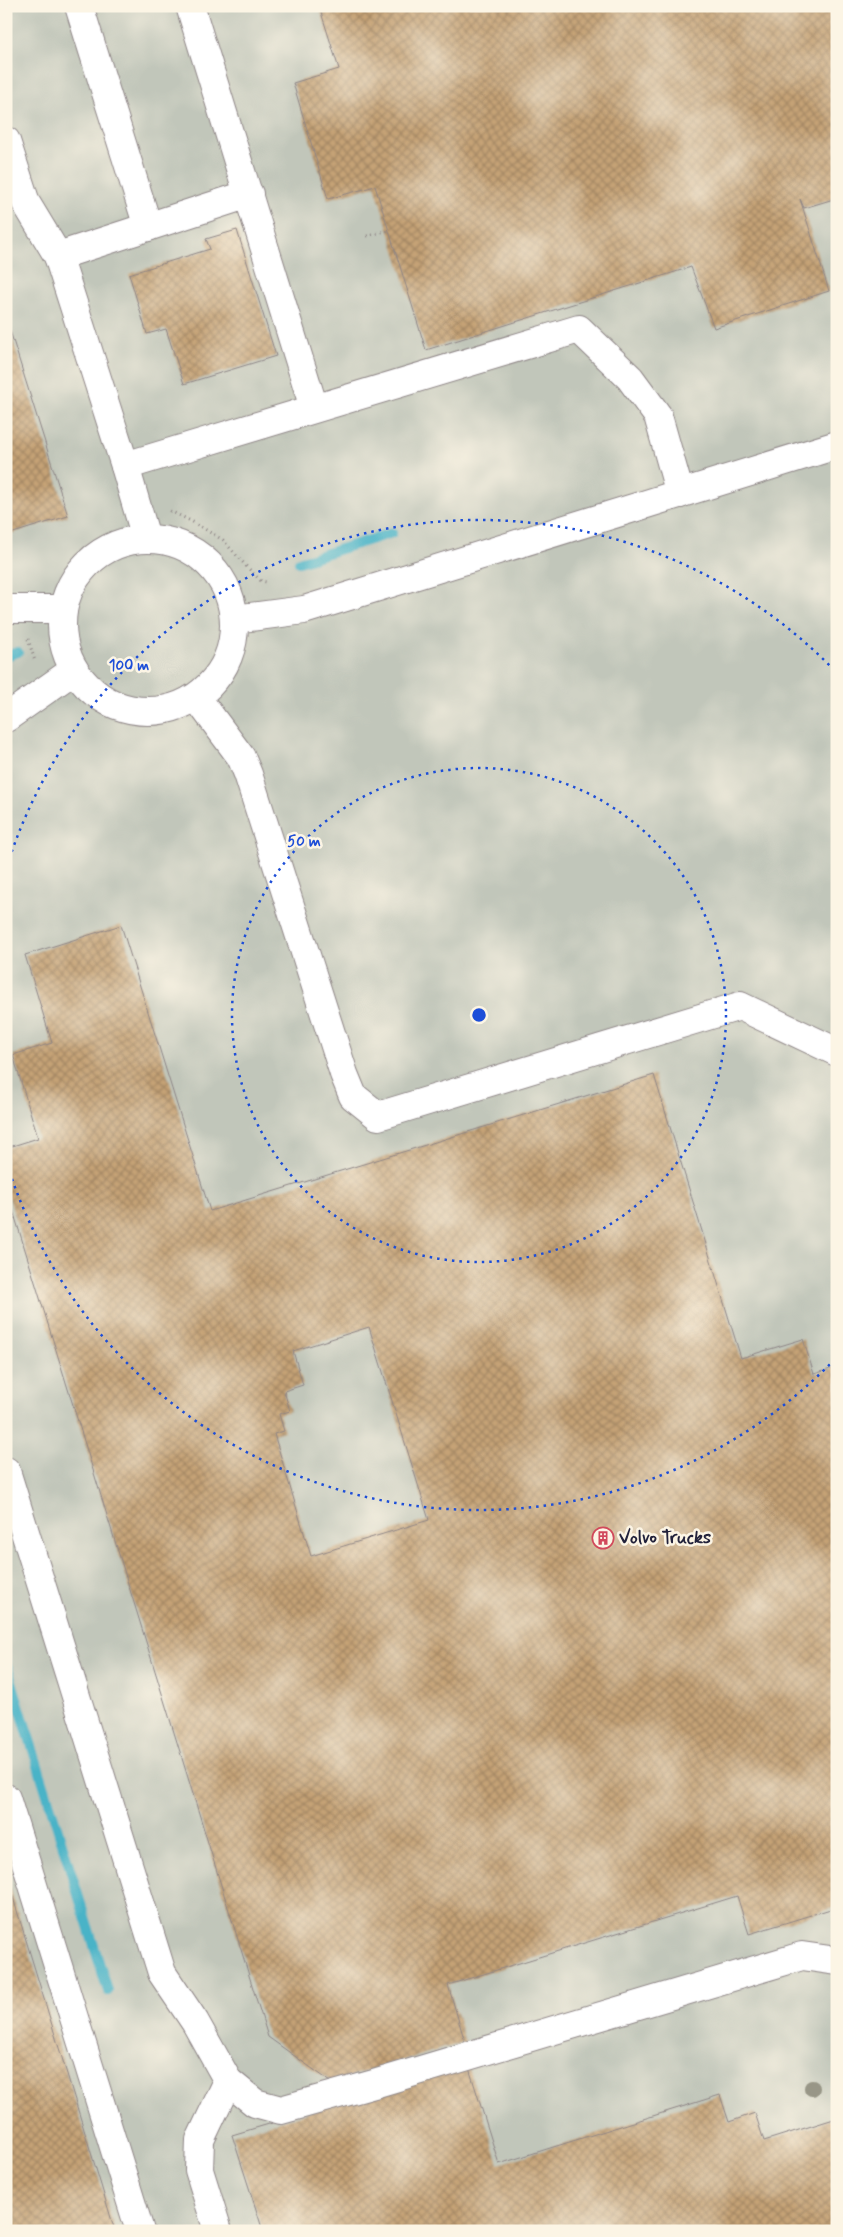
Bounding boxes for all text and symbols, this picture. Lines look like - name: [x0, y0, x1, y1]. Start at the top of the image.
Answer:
- text: 100 m: [109, 656, 149, 676]
- text: 50 m: [287, 832, 321, 852]
- centre of rings: [470, 1006, 488, 1024]
- building icon: Volvo Trucks: [591, 1526, 615, 1550]
- place label: Volvo Trucks: [619, 1526, 711, 1550]

